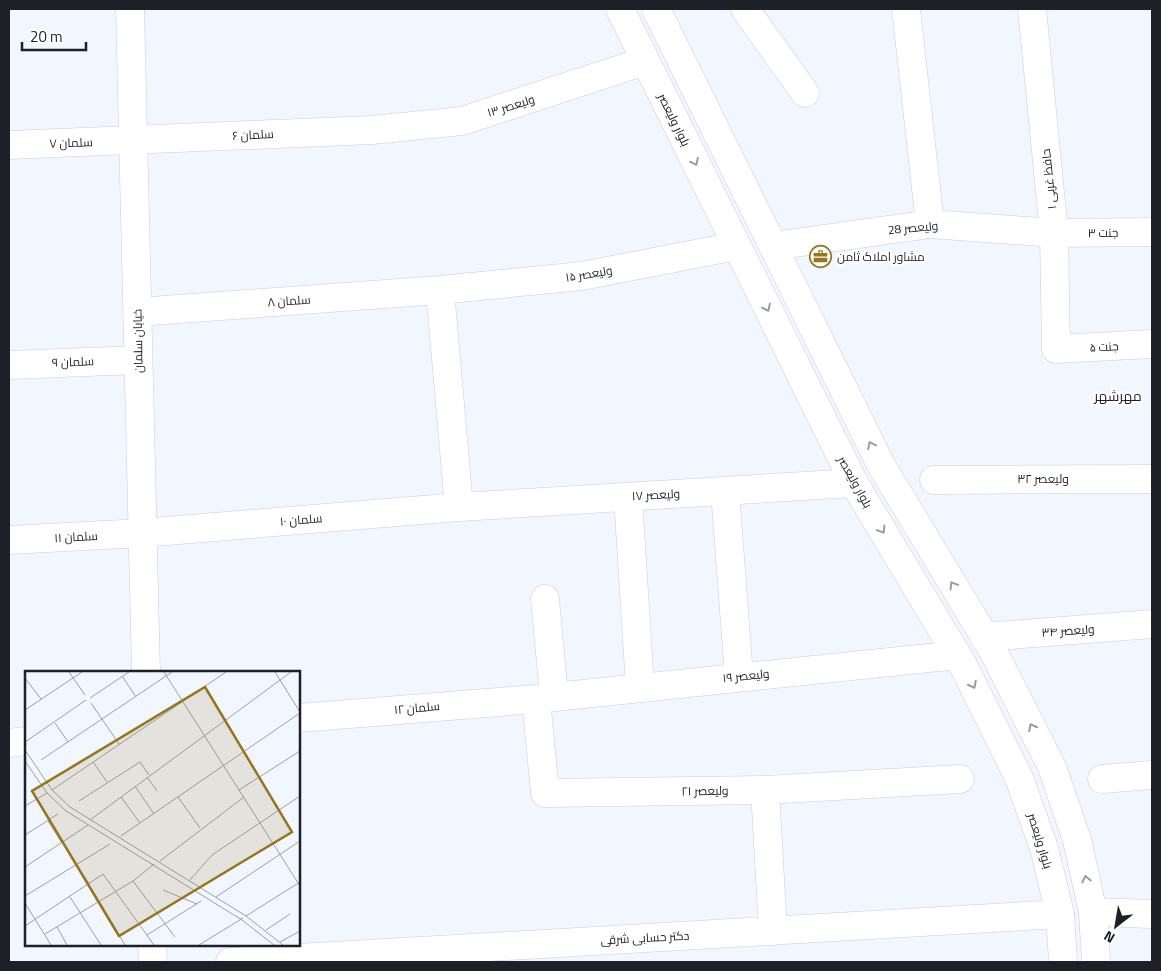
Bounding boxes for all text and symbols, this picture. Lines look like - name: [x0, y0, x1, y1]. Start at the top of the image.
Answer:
- scale bar: [22, 20, 86, 52]
- text: 20 m: [30, 25, 63, 48]
- street label: ولیعصر ۱۳: [485, 89, 537, 122]
- street label: بلوار ولیعصر: [653, 89, 696, 150]
- street label: سلمان ۶: [232, 124, 274, 145]
- street label: سلمان ۷: [49, 132, 93, 153]
- street label: حافظ غربی ۱: [1036, 148, 1061, 210]
- one-way arrow: [689, 157, 699, 166]
- street label: ولیعصر 28: [887, 216, 939, 239]
- street label: جنت ۳: [1087, 223, 1119, 242]
- office icon: مشاور املاک ثامن: [809, 245, 833, 269]
- place label: مشاور املاک ثامن: [837, 247, 925, 266]
- street label: ولیعصر ۱۵: [564, 260, 614, 287]
- street label: سلمان ۸: [267, 290, 311, 311]
- one-way arrow: [761, 303, 771, 312]
- street label: خیابان سلمان: [127, 309, 148, 373]
- street label: جنت ۵: [1089, 336, 1119, 357]
- street label: سلمان ۹: [52, 351, 94, 372]
- district label: مهرشهر: [1093, 385, 1142, 406]
- one-way arrow: [867, 441, 877, 450]
- street label: بلوار ولیعصر: [833, 451, 878, 511]
- street label: ولیعصر ۳۲: [1017, 469, 1069, 488]
- street label: ولیعصر ۱۷: [631, 484, 681, 505]
- street label: سلمان ۱۰: [279, 508, 323, 531]
- one-way arrow: [875, 525, 885, 534]
- street label: سلمان ۱۱: [54, 526, 98, 547]
- one-way arrow: [949, 582, 959, 591]
- street label: ولیعصر ۳۴: [1041, 619, 1095, 642]
- street label: ولیعصر ۱۹: [722, 664, 770, 687]
- inset map: [25, 671, 300, 946]
- one-way arrow: [967, 680, 977, 689]
- street label: سلمان ۱۲: [393, 696, 441, 719]
- one-way arrow: [1028, 723, 1038, 732]
- street label: ولیعصر ۲۱: [681, 781, 729, 800]
- street label: بلوار ولیعصر: [1023, 810, 1058, 871]
- one-way arrow: [1081, 875, 1092, 884]
- north arrow: [1091, 901, 1141, 951]
- street label: دکتر حسابی شرقی: [600, 926, 690, 949]
- text: N: [1099, 926, 1119, 949]

